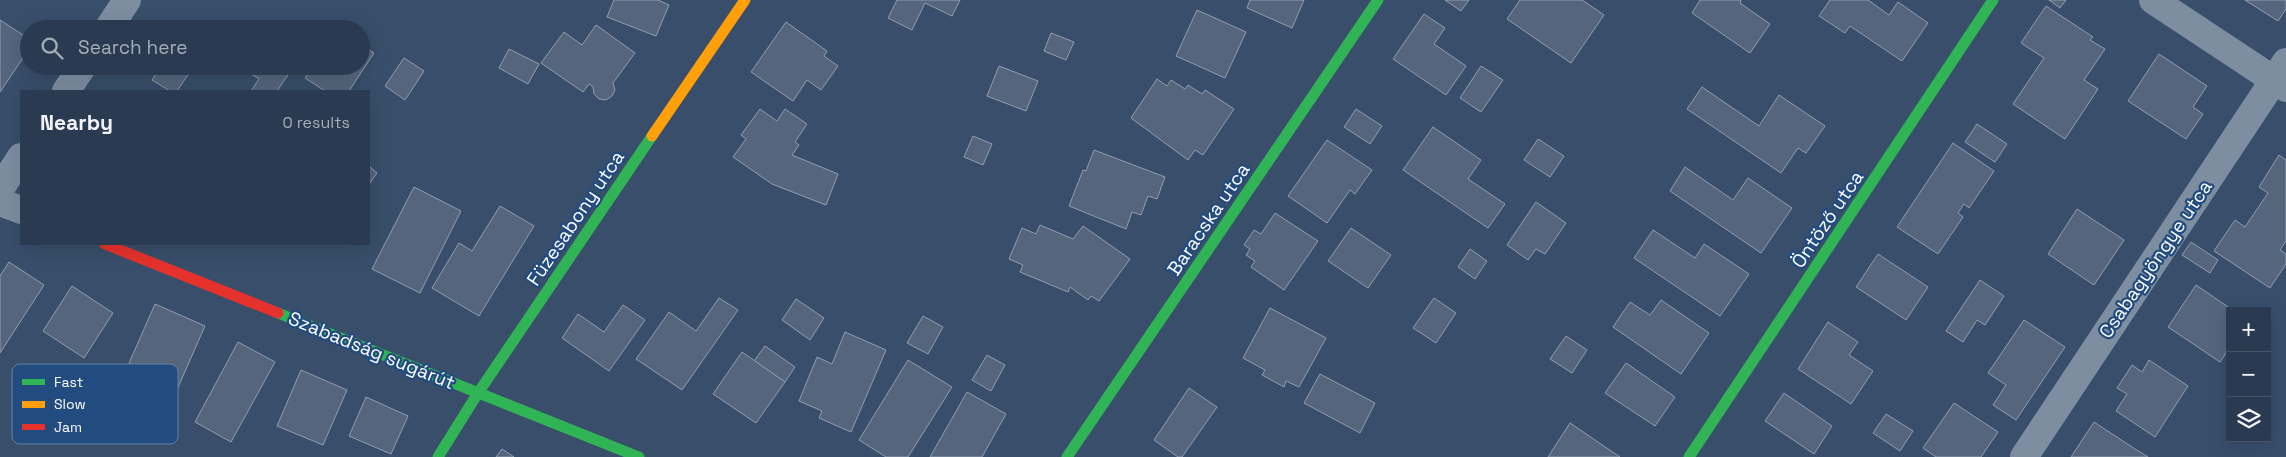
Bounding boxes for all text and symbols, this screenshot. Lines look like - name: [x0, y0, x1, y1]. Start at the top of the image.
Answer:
- search box: [20, 20, 370, 75]
- icon: search: [38, 34, 66, 62]
- text: Search here: [78, 35, 188, 60]
- text: Nearby: [40, 109, 113, 136]
- text: 0 results: [282, 112, 350, 133]
- street label: Füzesabony utca: [521, 146, 630, 291]
- street label: Baracska utca: [1162, 158, 1255, 280]
- street label: Öntöző utca: [1786, 166, 1869, 273]
- street label: Csabagyöngye utca: [2093, 175, 2218, 343]
- street label: Szabadság sugárút: [285, 306, 459, 395]
- map controls: [2226, 307, 2271, 442]
- button: +: [2226, 307, 2271, 352]
- button: −: [2226, 352, 2271, 397]
- legend: [12, 364, 178, 444]
- text: Fast: [54, 373, 83, 391]
- text: Slow: [54, 395, 86, 413]
- button: layers: [2226, 397, 2271, 442]
- text: Jam: [54, 418, 82, 436]

